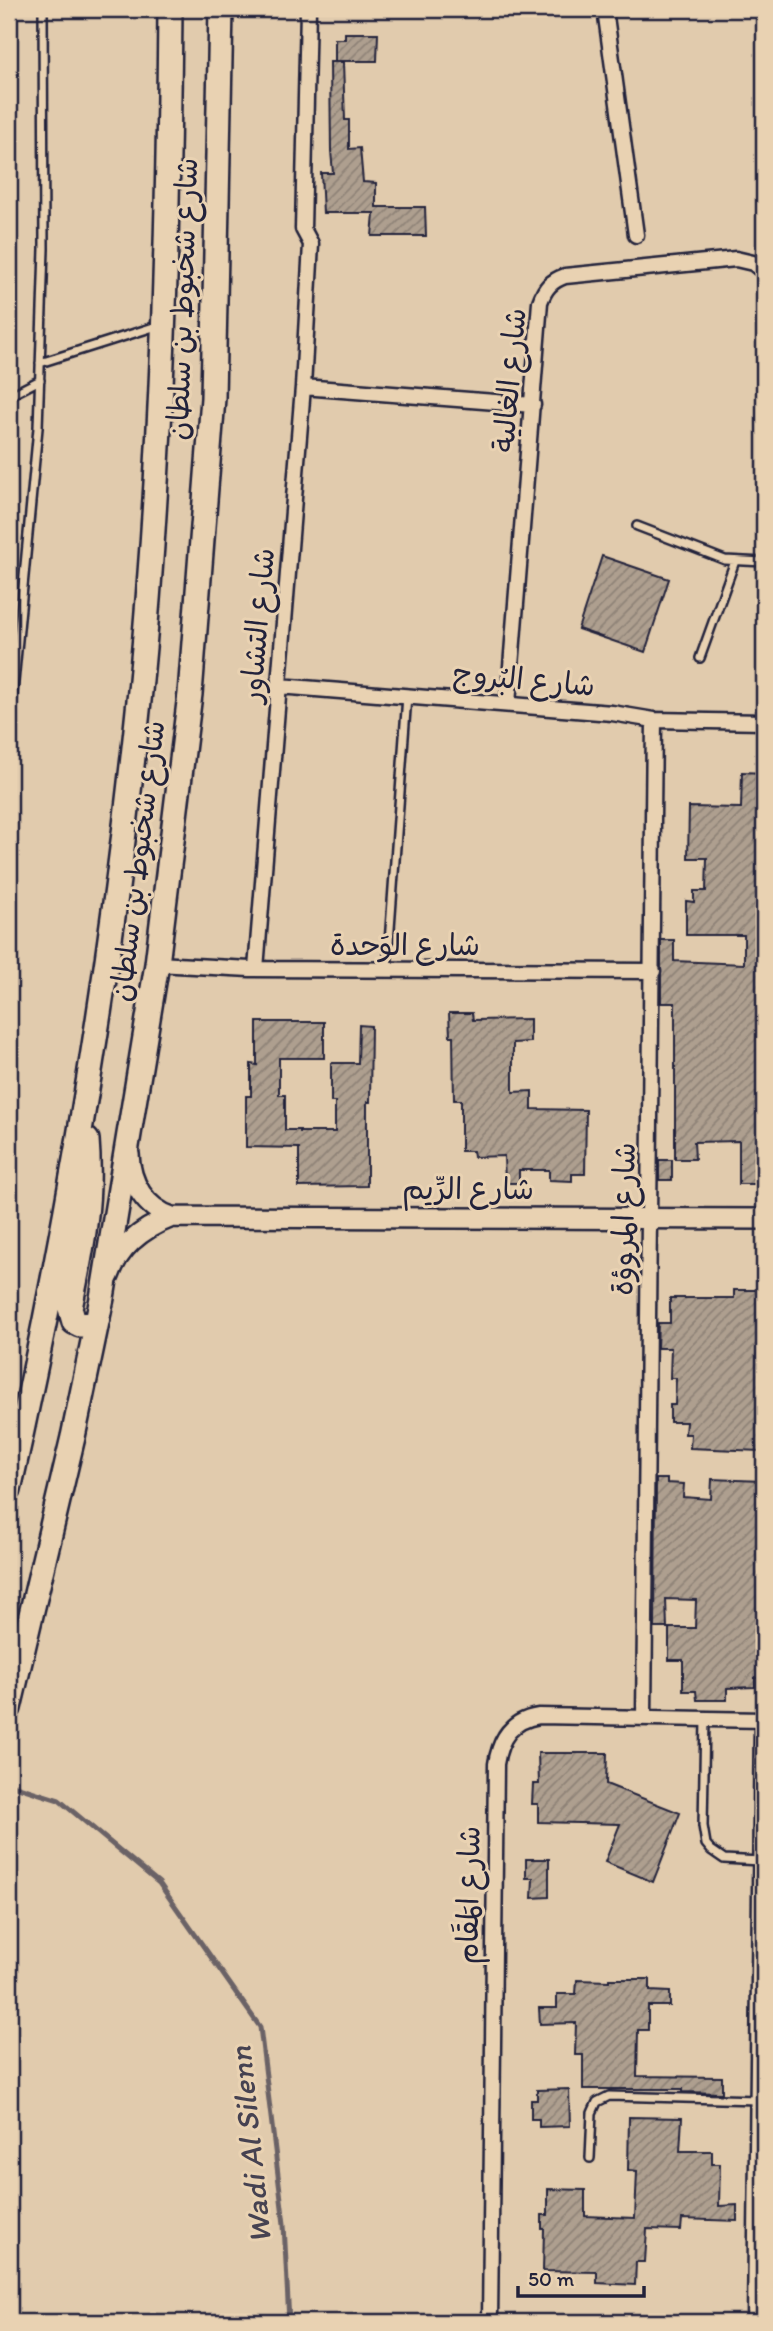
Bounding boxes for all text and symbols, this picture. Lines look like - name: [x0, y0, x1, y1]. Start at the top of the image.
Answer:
- street label: شارع شخبوط بن سلطان: [159, 157, 208, 441]
- street label: شارع الغالية: [484, 306, 537, 454]
- street label: شارع التشاور: [232, 546, 285, 707]
- street label: شارع البُروج: [451, 654, 597, 707]
- street label: شارع شخبوط بن سلطان: [101, 718, 176, 1004]
- street label: شارع الوَحدة: [330, 926, 480, 966]
- street label: شارع المروؤة: [603, 1142, 646, 1296]
- street label: شارع الرِّيم: [402, 1170, 534, 1211]
- street label: شارع المَقَام: [448, 1825, 492, 1965]
- water label: Wadi Al Silenn: [221, 2044, 279, 2246]
- scale bar: [518, 2254, 644, 2298]
- text: 50 m: [528, 2266, 575, 2291]

